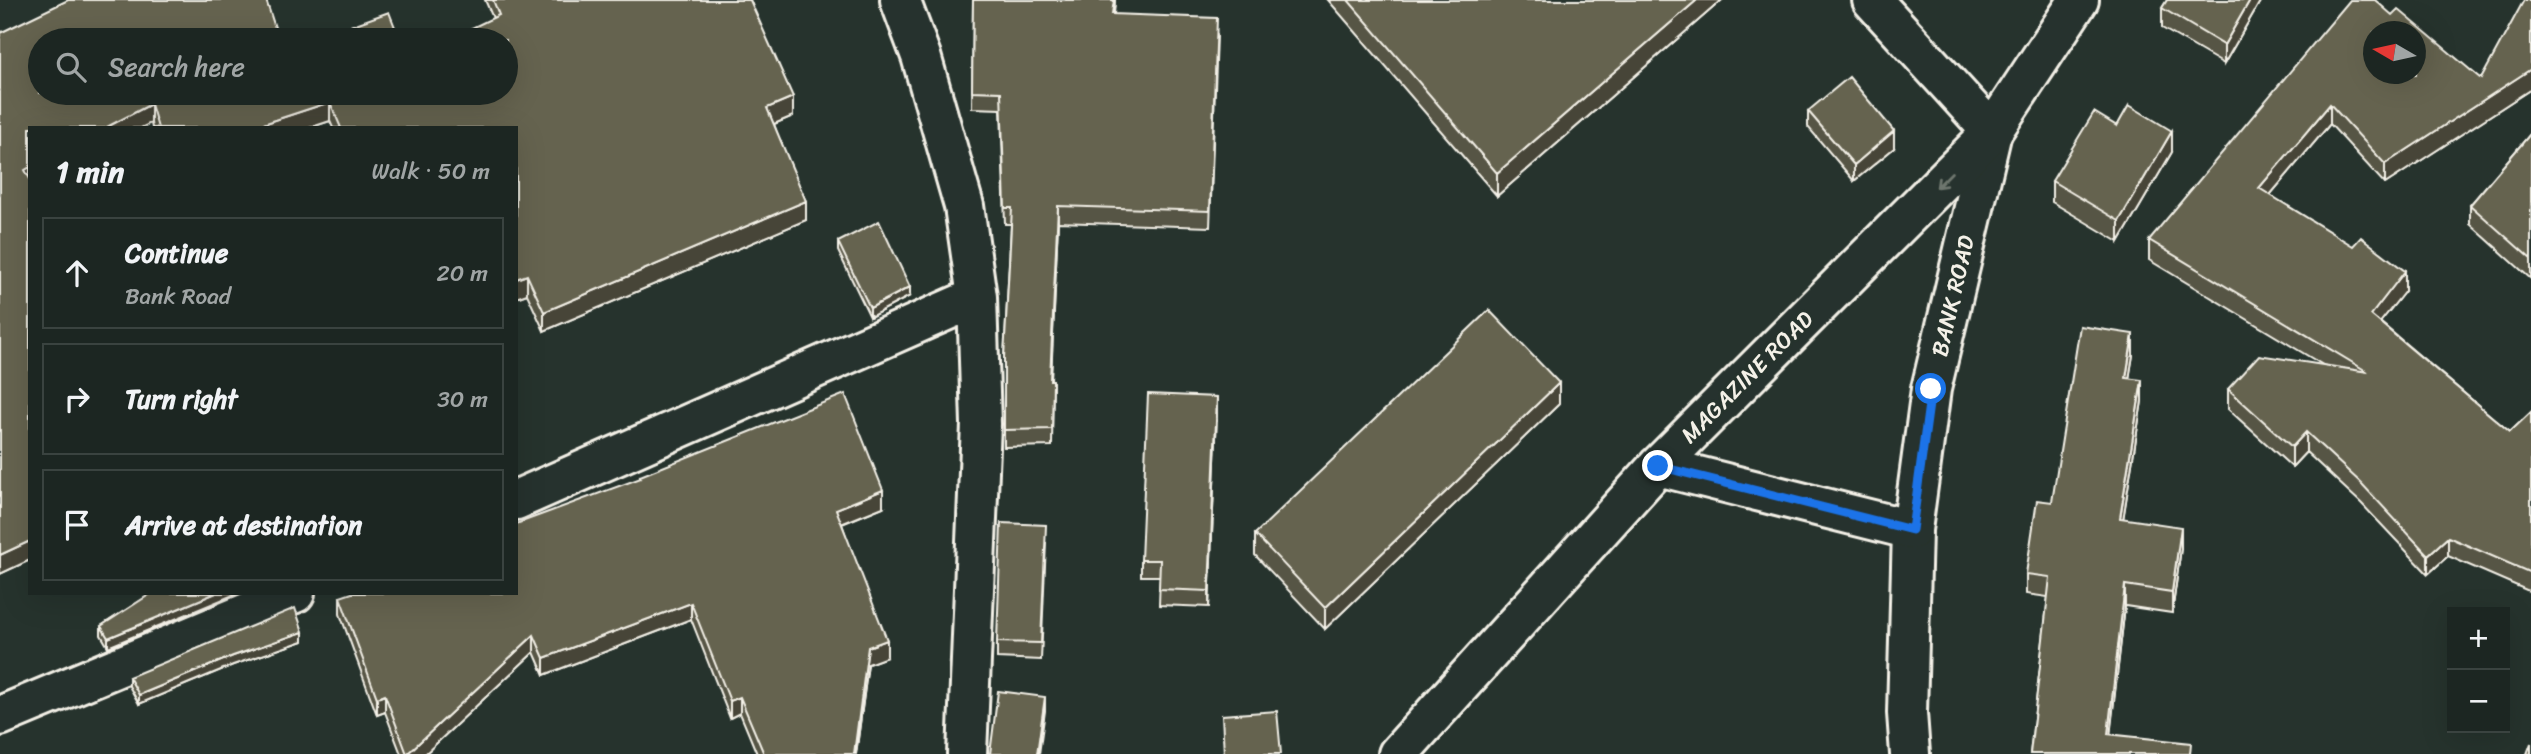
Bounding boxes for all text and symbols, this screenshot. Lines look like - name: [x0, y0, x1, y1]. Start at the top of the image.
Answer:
- north arrow: [2363, 21, 2426, 84]
- search box: [28, 28, 518, 105]
- text: Search here: [108, 44, 245, 90]
- icon: search: [52, 48, 90, 86]
- text: 1 min: [56, 145, 124, 199]
- text: Walk · 50 m: [372, 151, 490, 192]
- one-way arrow: [1936, 171, 1953, 188]
- text: Continue: [125, 230, 228, 276]
- street label: BANK ROAD: [1919, 231, 1987, 361]
- text: 20 m: [437, 253, 488, 294]
- icon: ahead: [58, 254, 96, 292]
- text: Bank Road: [125, 276, 231, 317]
- street label: MAGAZINE ROAD: [1670, 300, 1824, 454]
- route start: [1915, 373, 1946, 404]
- text: Turn right: [125, 376, 238, 422]
- text: 30 m: [437, 379, 488, 420]
- icon: right: [58, 380, 96, 418]
- route end: [1642, 450, 1673, 481]
- text: Arrive at destination: [125, 502, 362, 548]
- icon: arrive: [58, 506, 96, 544]
- map controls: [2447, 607, 2510, 733]
- button: +: [2447, 607, 2510, 670]
- button: −: [2447, 670, 2510, 733]

